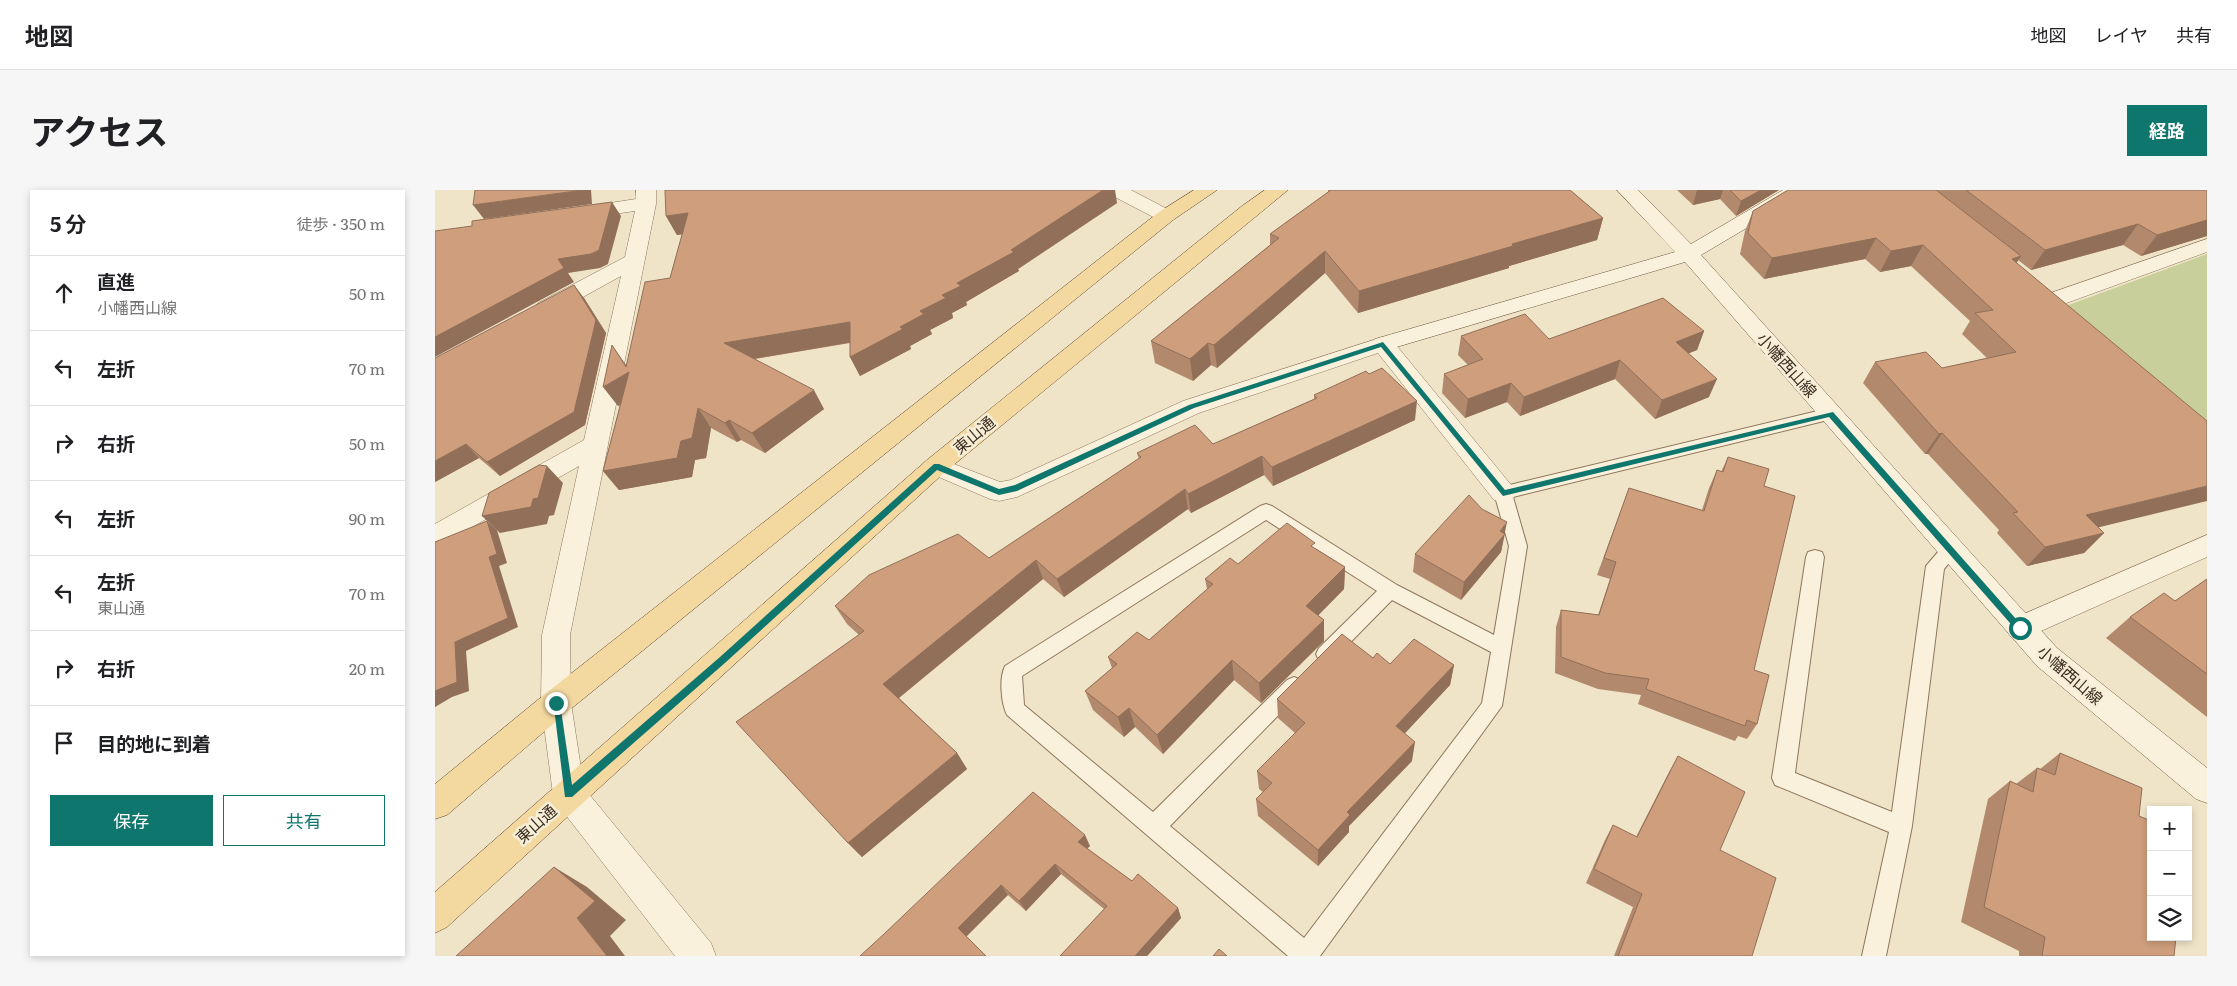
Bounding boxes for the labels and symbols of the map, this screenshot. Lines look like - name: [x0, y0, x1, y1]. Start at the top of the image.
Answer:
- street label: 小幡西山線: [1752, 327, 1823, 402]
- street label: 東山通: [947, 410, 999, 459]
- route start: [2009, 617, 2032, 640]
- street label: 小幡西山線: [2033, 639, 2109, 710]
- route end: [545, 692, 568, 715]
- street label: 東山通: [509, 798, 561, 848]

